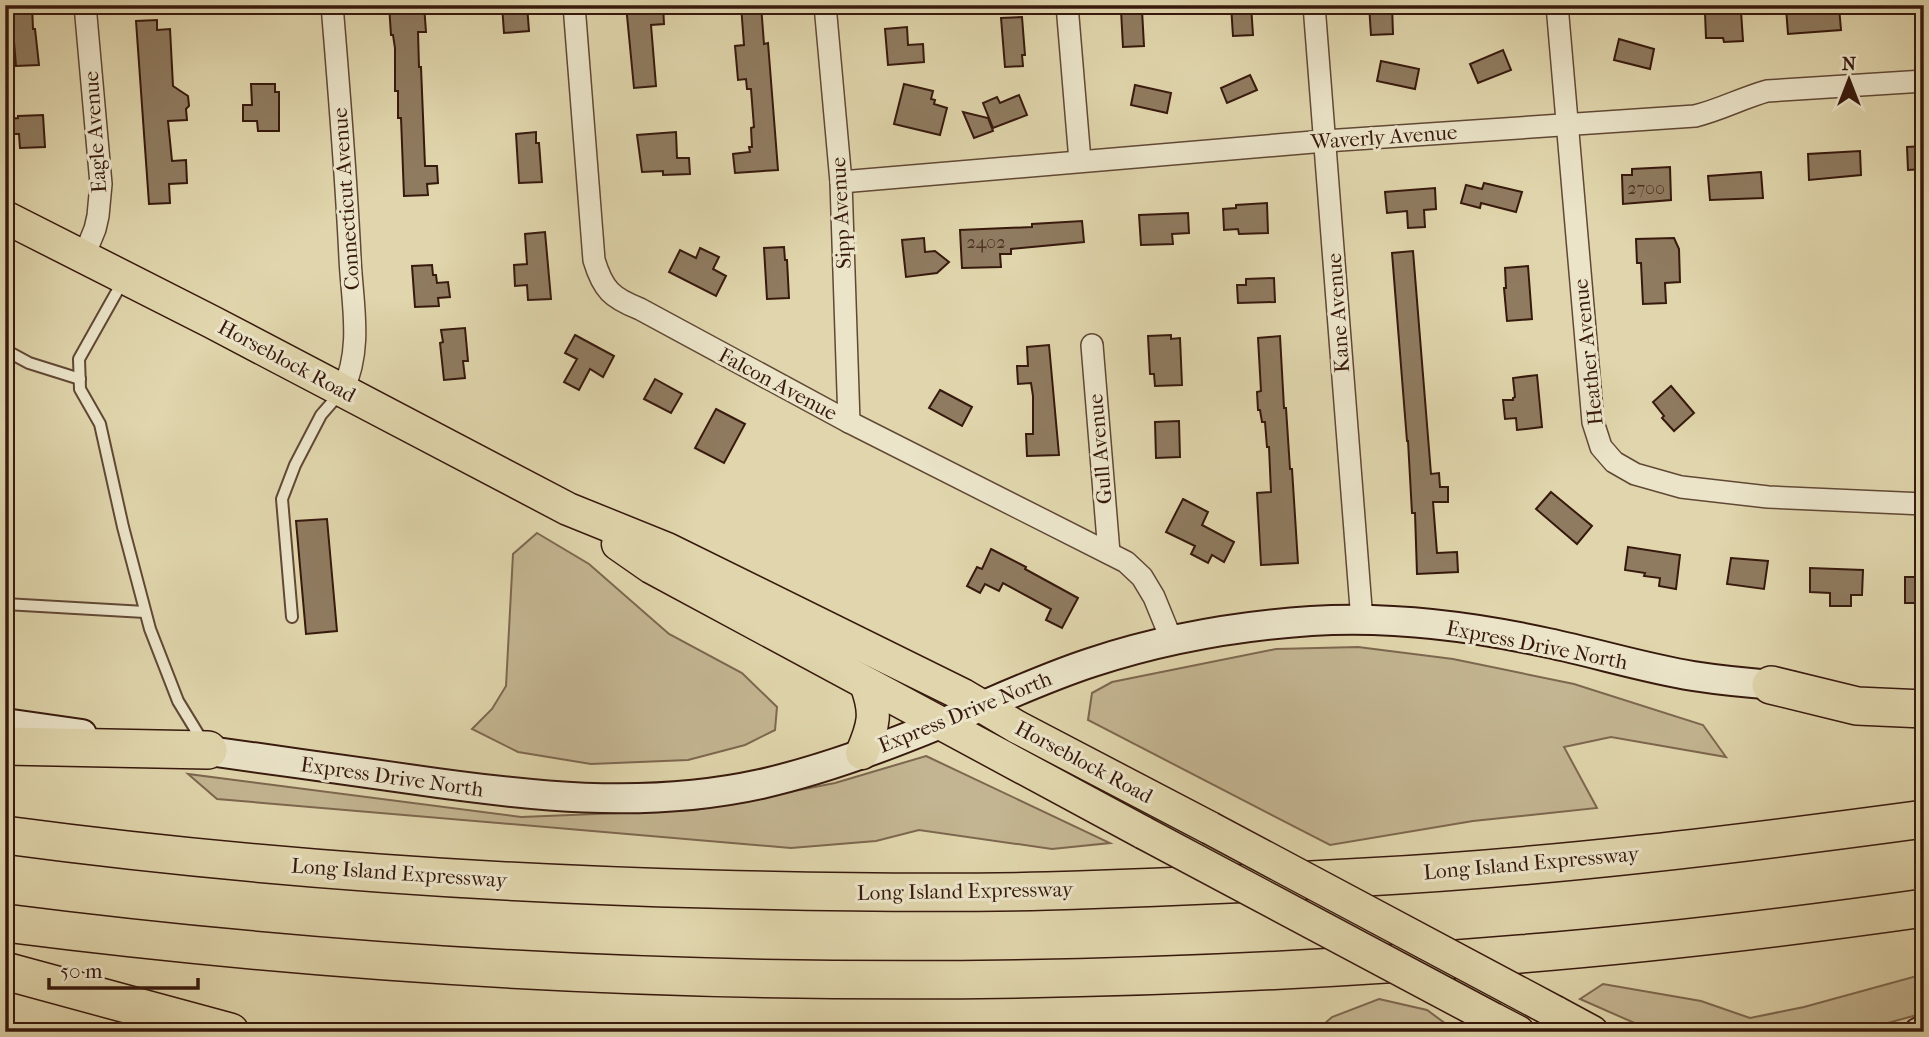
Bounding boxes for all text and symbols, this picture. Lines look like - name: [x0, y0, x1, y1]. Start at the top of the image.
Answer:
- north arrow: [1814, 46, 1884, 116]
- text: N: [1842, 53, 1857, 75]
- street label: Eagle Avenue: [79, 70, 111, 194]
- street label: Connecticut Avenue: [328, 107, 364, 291]
- street label: Waverly Avenue: [1309, 120, 1458, 154]
- street label: Sipp Avenue: [826, 156, 856, 270]
- house number: 2700: [1627, 178, 1665, 199]
- house number: 2402: [966, 232, 1006, 253]
- street label: Kane Avenue: [1322, 252, 1354, 374]
- street label: Heather Avenue: [1568, 278, 1608, 426]
- street label: Horseblock Road: [214, 315, 360, 408]
- street label: Falcon Avenue: [715, 343, 841, 425]
- street label: Gull Avenue: [1083, 393, 1117, 505]
- street label: Express Drive North: [1444, 616, 1630, 674]
- street label: Express Drive North: [875, 666, 1055, 758]
- street label: Horseblock Road: [1011, 716, 1157, 809]
- street label: Express Drive North: [299, 752, 485, 802]
- street label: Long Island Expressway: [1422, 842, 1641, 884]
- street label: Long Island Expressway: [290, 853, 509, 893]
- street label: Long Island Expressway: [857, 877, 1074, 905]
- scale bar: [49, 946, 198, 990]
- text: 50 m: [60, 959, 103, 983]

